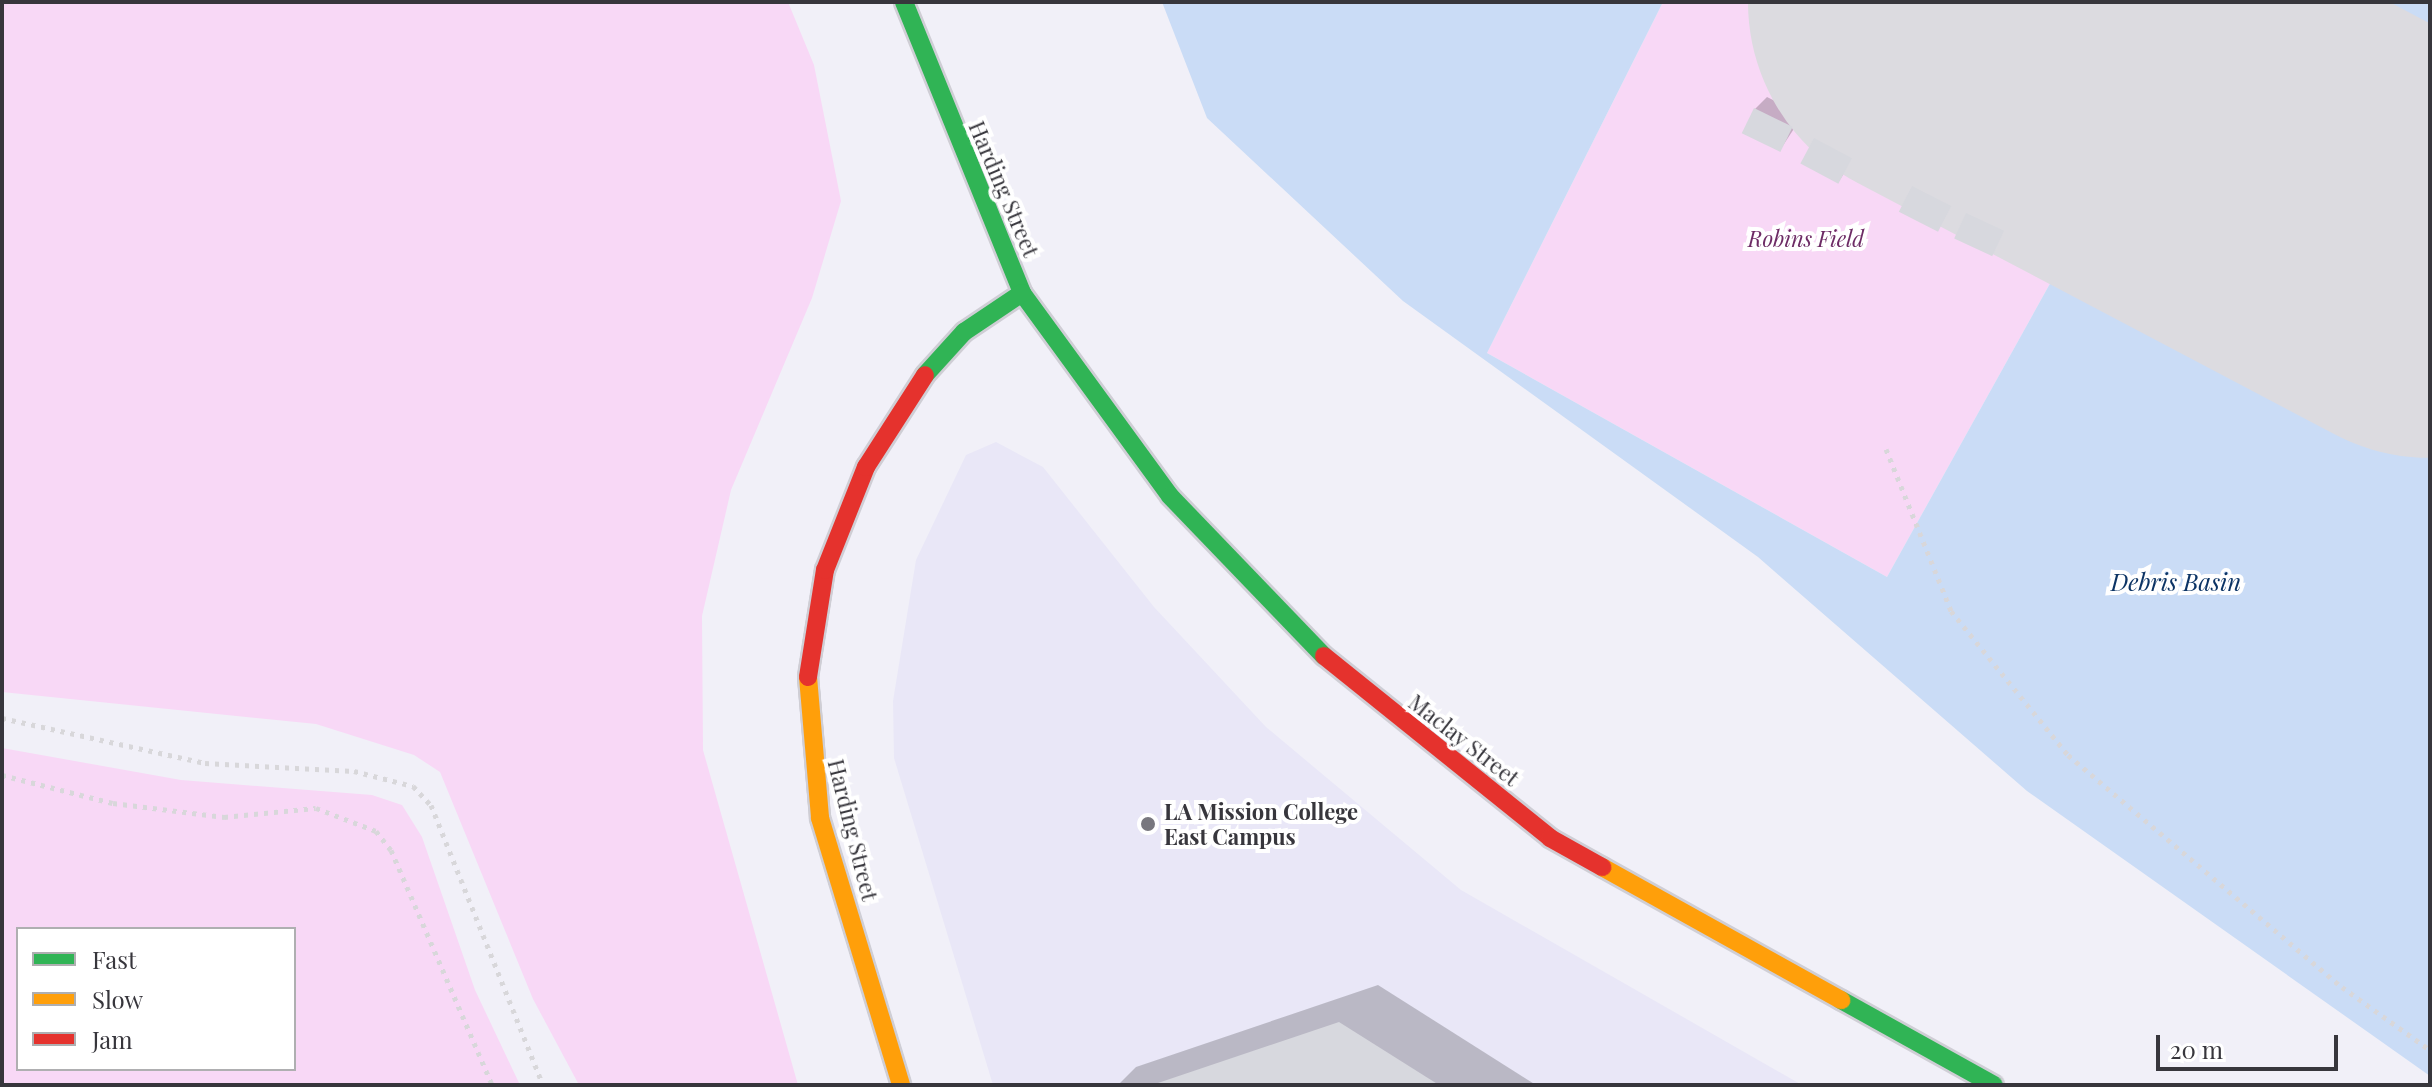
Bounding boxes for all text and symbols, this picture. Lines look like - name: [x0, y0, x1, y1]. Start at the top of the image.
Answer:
- street label: Harding Street: [963, 117, 1045, 261]
- park label: Robins Field: [1748, 226, 1864, 252]
- water label: Debris Basin: [2111, 568, 2241, 596]
- street label: Maclay Street: [1403, 689, 1525, 791]
- street label: Harding Street: [823, 756, 883, 904]
- place label: LA Mission College East Campus: [1164, 798, 1358, 850]
- marker: LA Mission College East Campus: [1139, 815, 1157, 833]
- legend: [16, 927, 296, 1071]
- text: Fast: [92, 943, 137, 975]
- text: Slow: [92, 983, 143, 1015]
- scale bar: [2160, 1019, 2342, 1069]
- text: Jam: [92, 1023, 133, 1055]
- text: 20 m: [2170, 1033, 2223, 1065]

